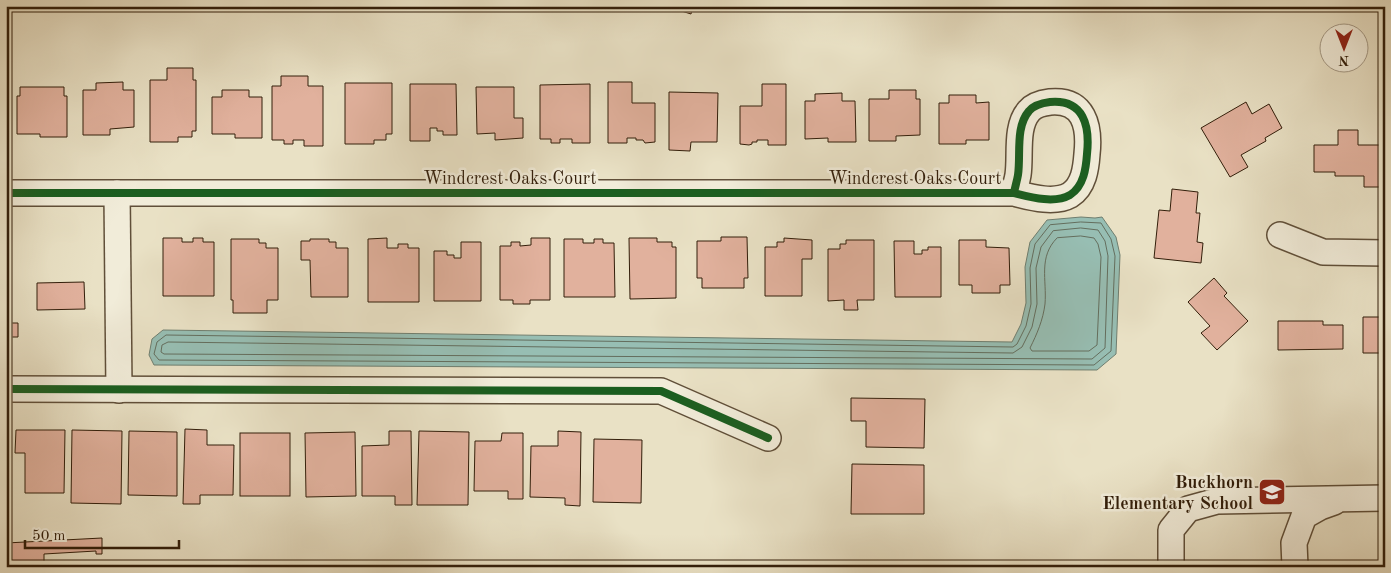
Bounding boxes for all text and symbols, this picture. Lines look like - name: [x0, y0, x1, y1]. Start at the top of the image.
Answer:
- north arrow: [1318, 22, 1368, 72]
- text: N: [1338, 53, 1349, 67]
- street label: Windcrest Oaks Court: [423, 170, 597, 188]
- street label: Windcrest Oaks Court: [828, 170, 1002, 188]
- place label: Buckhorn Elementary School: [1102, 474, 1253, 513]
- school or university icon: Buckhorn Elementary School: [1257, 477, 1287, 507]
- scale bar: [25, 518, 179, 550]
- text: 50 m: [32, 529, 66, 544]

